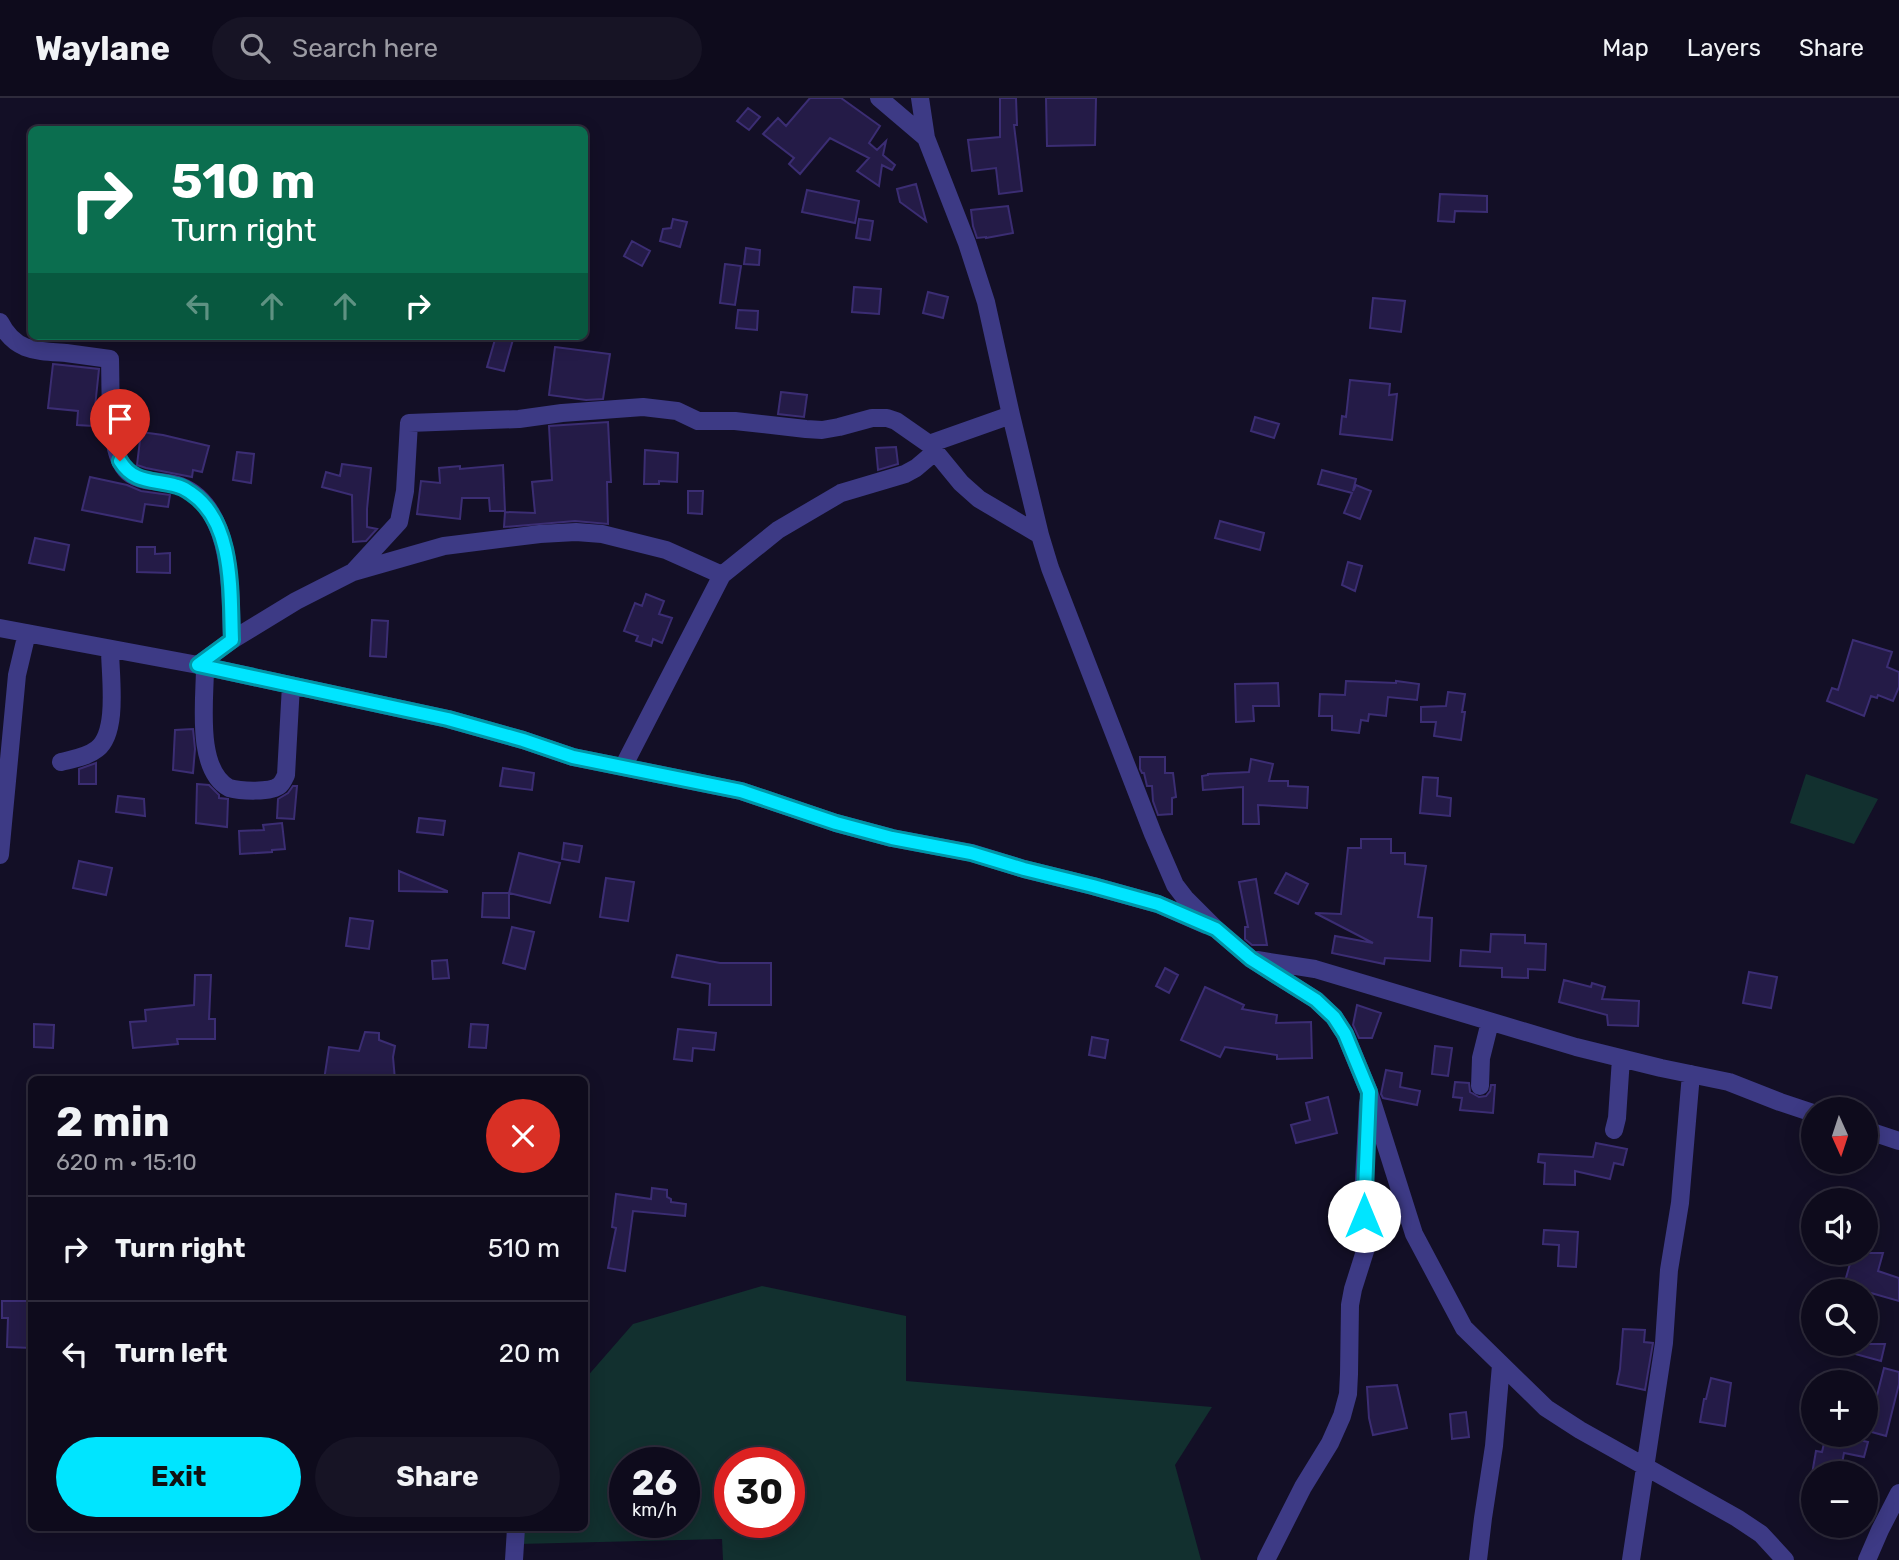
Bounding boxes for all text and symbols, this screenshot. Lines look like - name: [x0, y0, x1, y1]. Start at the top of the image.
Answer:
- search box: [212, 17, 702, 80]
- text: Waylane: [35, 29, 170, 68]
- icon: search: [236, 29, 274, 67]
- text: Search here: [292, 33, 438, 64]
- text: Map: [1602, 34, 1649, 62]
- text: Layers: [1687, 34, 1761, 62]
- text: Share: [1799, 34, 1864, 62]
- text: 510 m: [171, 152, 315, 210]
- icon: right: [56, 154, 147, 245]
- text: Turn right: [171, 211, 316, 249]
- icon: left: [180, 287, 218, 325]
- icon: ahead: [253, 287, 291, 325]
- icon: ahead: [326, 287, 364, 325]
- icon: right: [399, 287, 437, 325]
- pin: [90, 389, 150, 461]
- icon: arrive: [101, 400, 139, 438]
- text: 2 min: [56, 1097, 170, 1147]
- north arrow: [1801, 1097, 1878, 1174]
- map controls: [1801, 1097, 1878, 1538]
- button: close: [486, 1099, 560, 1173]
- text: 620 m · 15:10: [56, 1148, 197, 1176]
- position arrow: [1327, 1179, 1401, 1253]
- button: sound: [1801, 1188, 1878, 1265]
- icon: right: [56, 1230, 94, 1268]
- text: Turn right: [115, 1233, 245, 1264]
- text: 510 m: [488, 1233, 560, 1264]
- button: search: [1801, 1279, 1878, 1356]
- icon: left: [56, 1335, 94, 1373]
- text: Turn left: [115, 1338, 227, 1369]
- text: 20 m: [499, 1338, 560, 1369]
- button: +: [1801, 1370, 1878, 1447]
- button: Exit: [56, 1437, 301, 1517]
- button: Share: [315, 1437, 560, 1517]
- speed limit sign: 30: [714, 1447, 805, 1538]
- button: −: [1801, 1461, 1878, 1538]
- text: 26: [632, 1462, 677, 1504]
- text: km/h: [632, 1499, 677, 1521]

